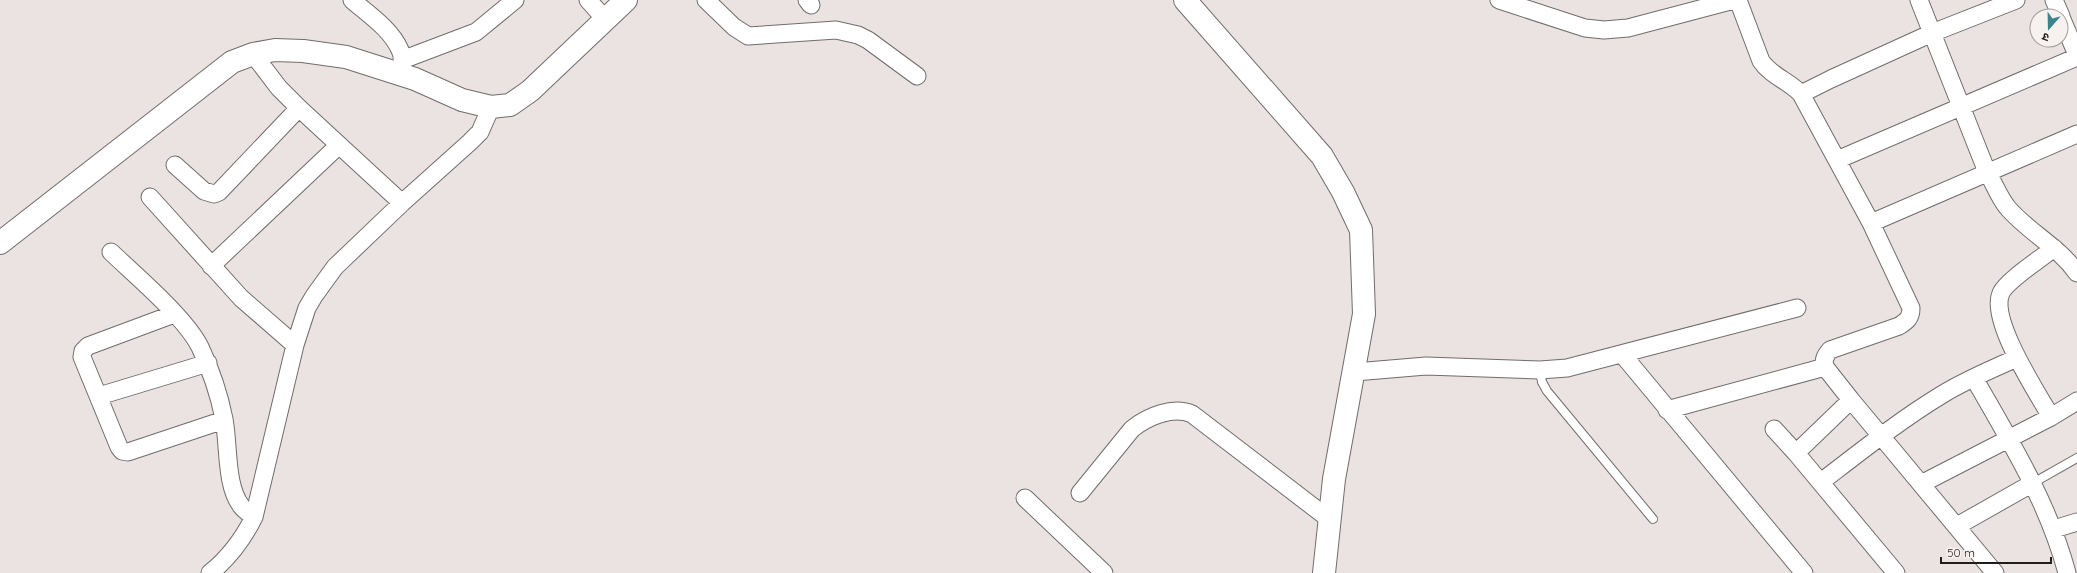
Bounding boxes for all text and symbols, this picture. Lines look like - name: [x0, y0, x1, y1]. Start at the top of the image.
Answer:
- north arrow: [2029, 8, 2069, 48]
- text: उ: [2040, 30, 2051, 45]
- scale bar: [1941, 539, 2051, 565]
- text: 50 m: [1947, 545, 1975, 560]

